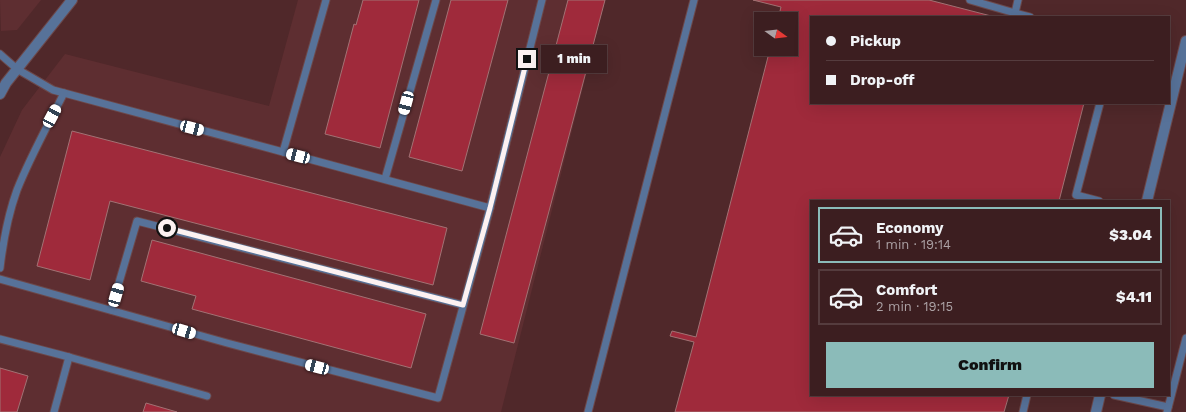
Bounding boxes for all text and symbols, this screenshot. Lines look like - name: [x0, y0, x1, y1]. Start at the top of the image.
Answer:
- north arrow: [754, 12, 798, 56]
- map controls: [754, 12, 798, 56]
- text: Pickup: [850, 32, 901, 50]
- callout: 1 min: [541, 45, 607, 73]
- route end: [518, 50, 536, 68]
- text: 1 min: [557, 51, 591, 66]
- text: Drop-off: [850, 71, 915, 89]
- car: [397, 90, 415, 116]
- car: [41, 103, 63, 129]
- car: [179, 119, 205, 137]
- car: [285, 147, 311, 165]
- icon: car: [828, 217, 864, 253]
- route start: [158, 219, 176, 237]
- text: Economy: [876, 219, 943, 237]
- text: $3.04: [1109, 226, 1152, 244]
- text: 1 min · 19:14: [876, 237, 951, 252]
- icon: car: [828, 279, 864, 315]
- text: Comfort: [876, 281, 937, 299]
- car: [107, 282, 125, 308]
- text: $4.11: [1116, 288, 1152, 306]
- text: 2 min · 19:15: [876, 299, 953, 314]
- car: [171, 322, 197, 340]
- button: Confirm: [826, 342, 1154, 388]
- car: [304, 358, 330, 376]

